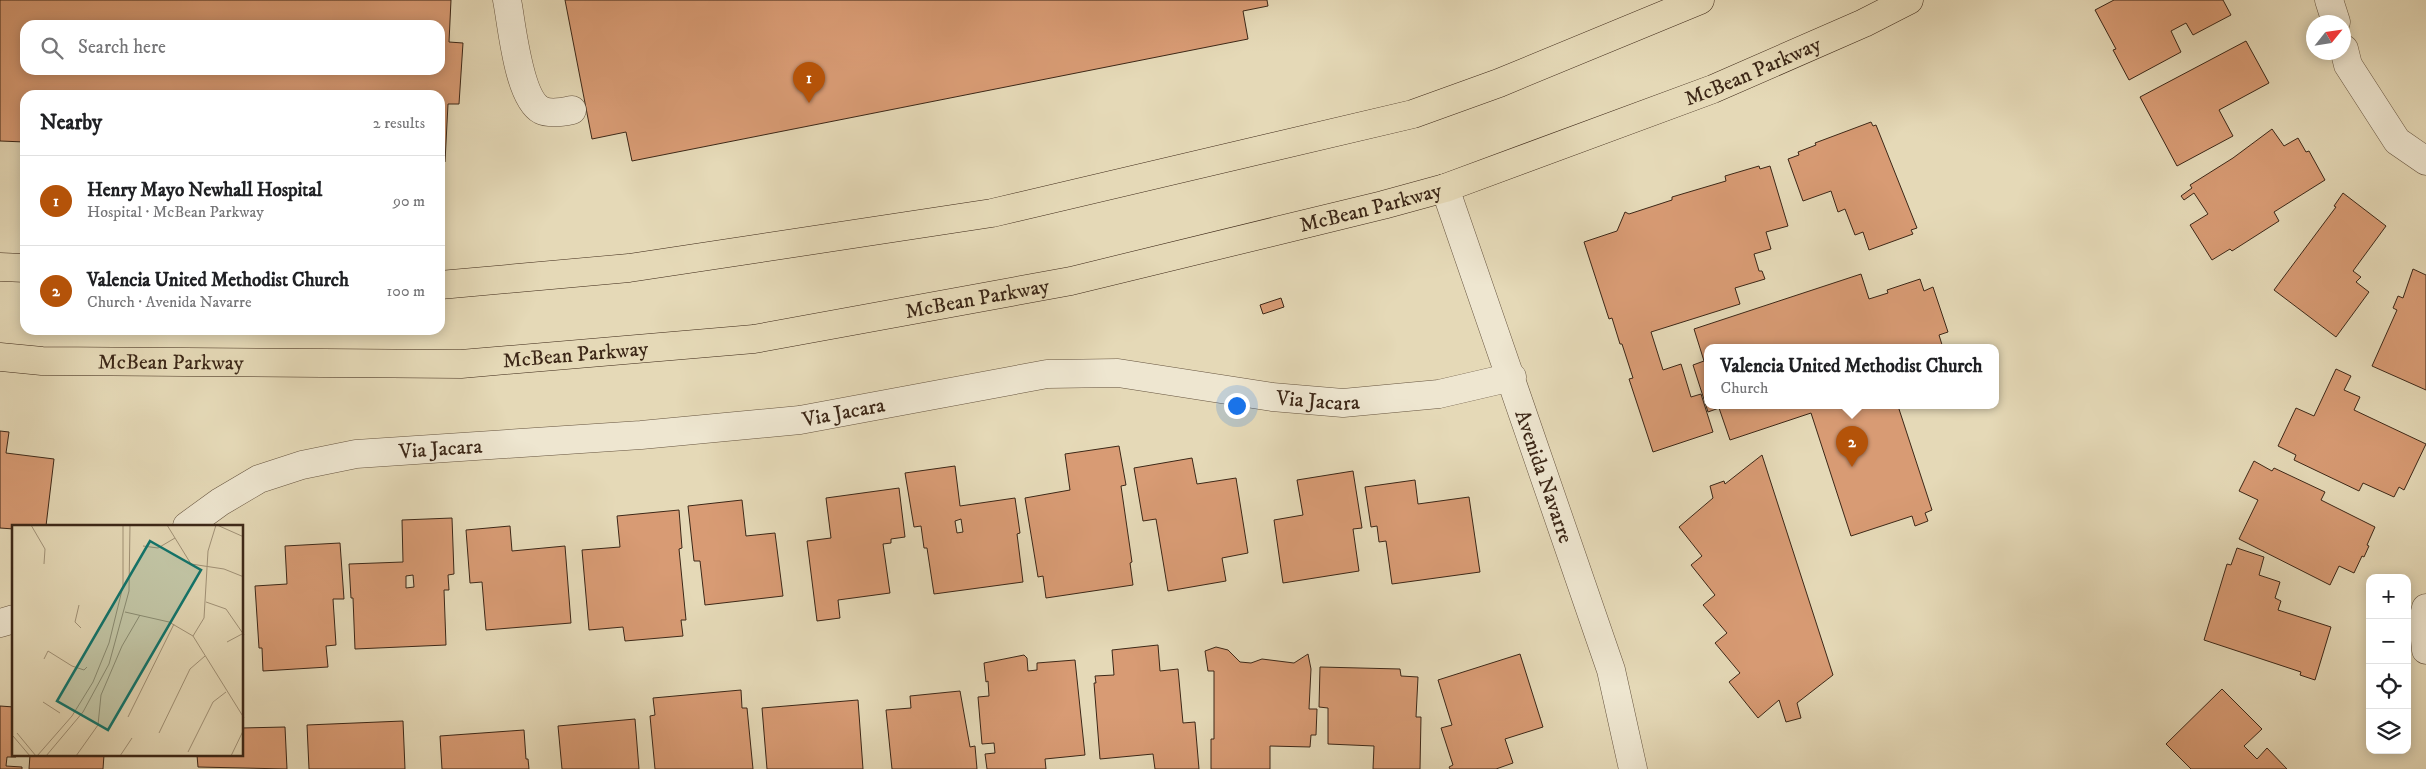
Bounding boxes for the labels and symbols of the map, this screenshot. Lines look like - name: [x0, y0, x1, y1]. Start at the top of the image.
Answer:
- north arrow: [2306, 15, 2351, 60]
- street label: McBean Parkway: [1681, 31, 1826, 112]
- pin: 1: [793, 62, 825, 103]
- street label: McBean Parkway: [1297, 177, 1446, 239]
- street label: McBean Parkway: [903, 273, 1052, 325]
- street label: McBean Parkway: [502, 336, 650, 374]
- street label: McBean Parkway: [98, 349, 245, 376]
- street label: Via Jacara: [1274, 385, 1361, 417]
- street label: Via Jacara: [799, 392, 887, 433]
- your location: [1224, 393, 1250, 419]
- street label: Avenida Navarre: [1508, 407, 1578, 547]
- pin: 2: [1836, 426, 1868, 467]
- street label: Via Jacara: [397, 434, 483, 465]
- inset map: [12, 525, 244, 756]

